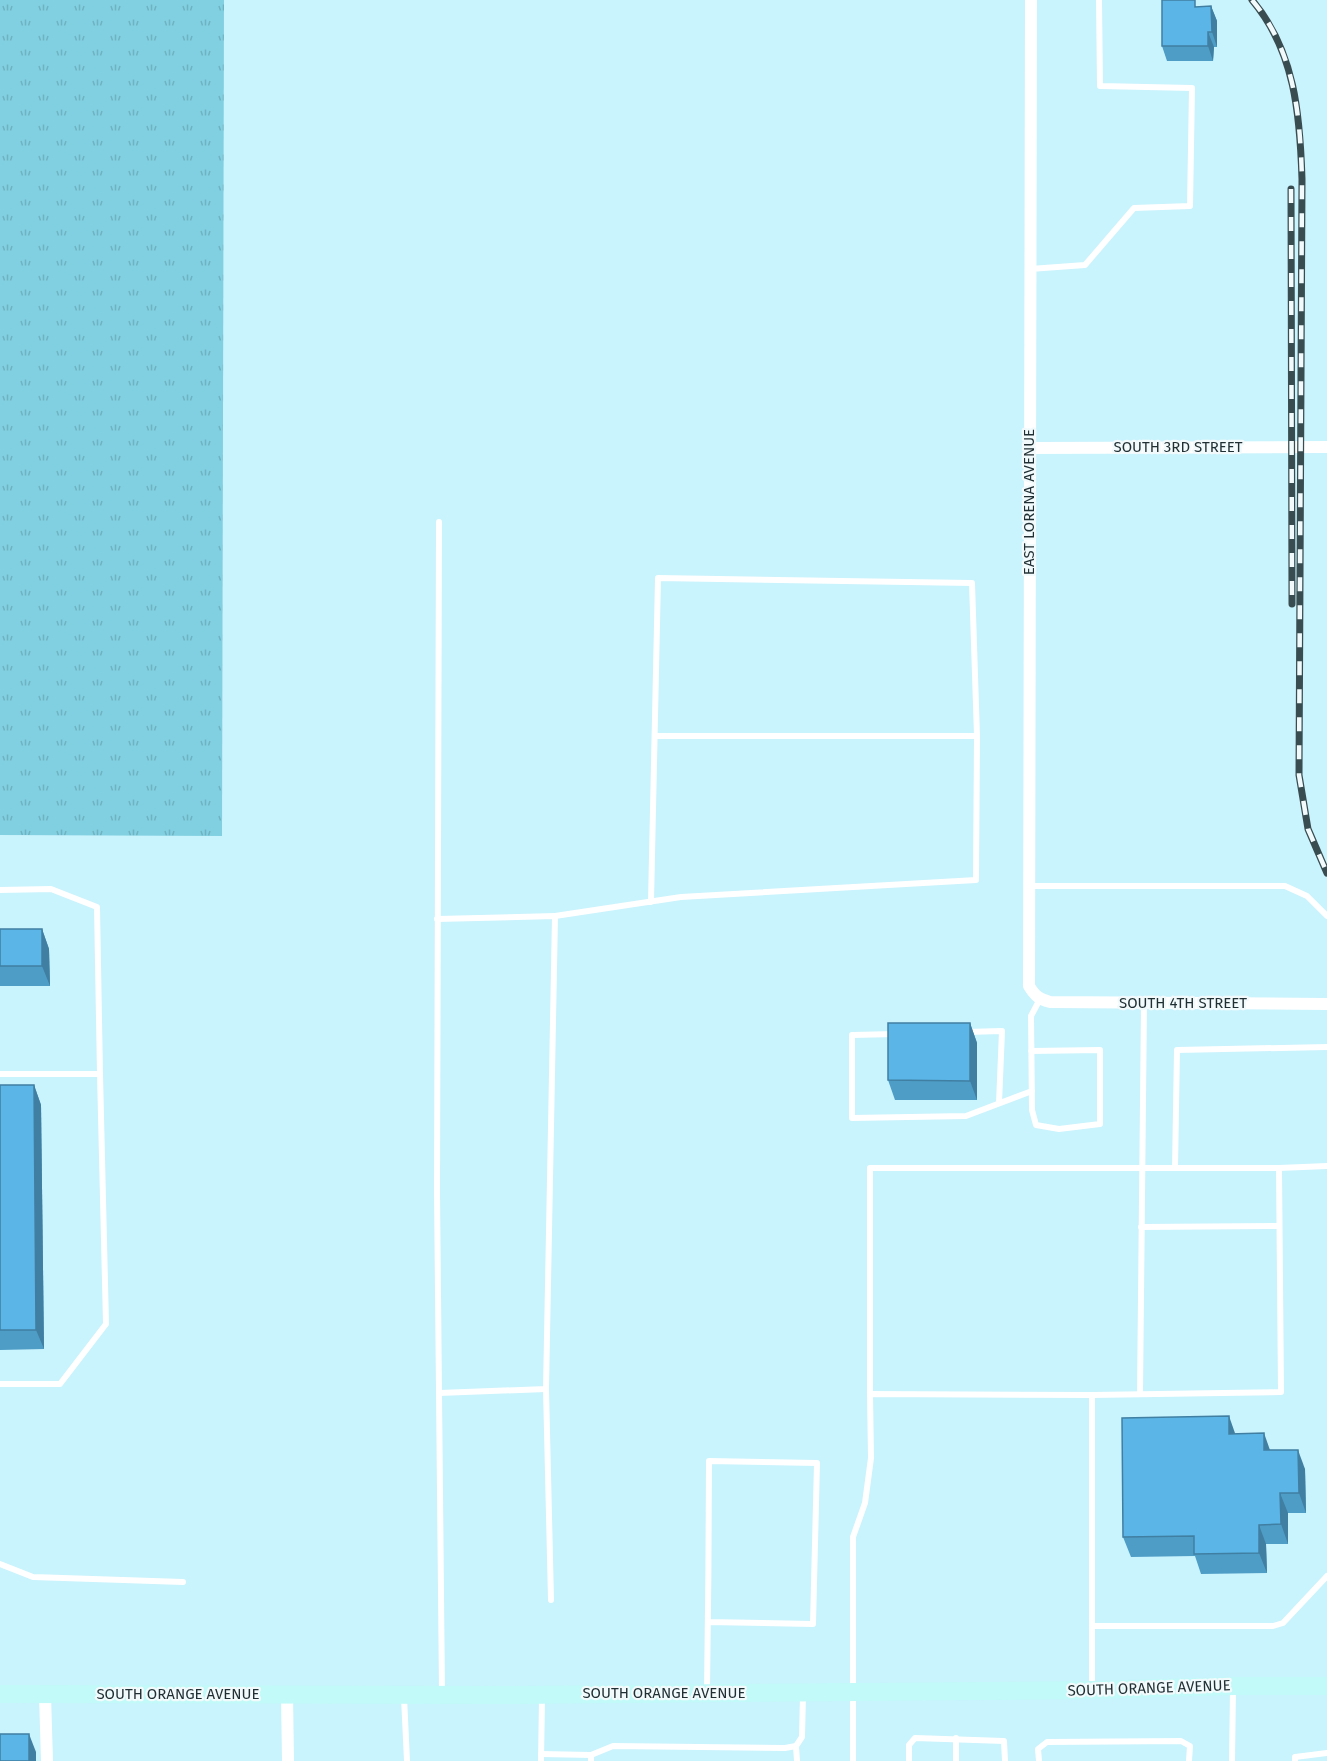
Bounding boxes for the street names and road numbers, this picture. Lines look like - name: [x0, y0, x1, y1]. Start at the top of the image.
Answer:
- street label: EAST LORENA AVENUE: [1020, 429, 1038, 575]
- street label: SOUTH 3RD STREET: [1113, 438, 1243, 456]
- street label: SOUTH 4TH STREET: [1119, 994, 1247, 1012]
- street label: SOUTH ORANGE AVENUE: [1067, 1676, 1231, 1700]
- street label: SOUTH ORANGE AVENUE: [582, 1684, 746, 1702]
- street label: SOUTH ORANGE AVENUE: [96, 1685, 260, 1703]

